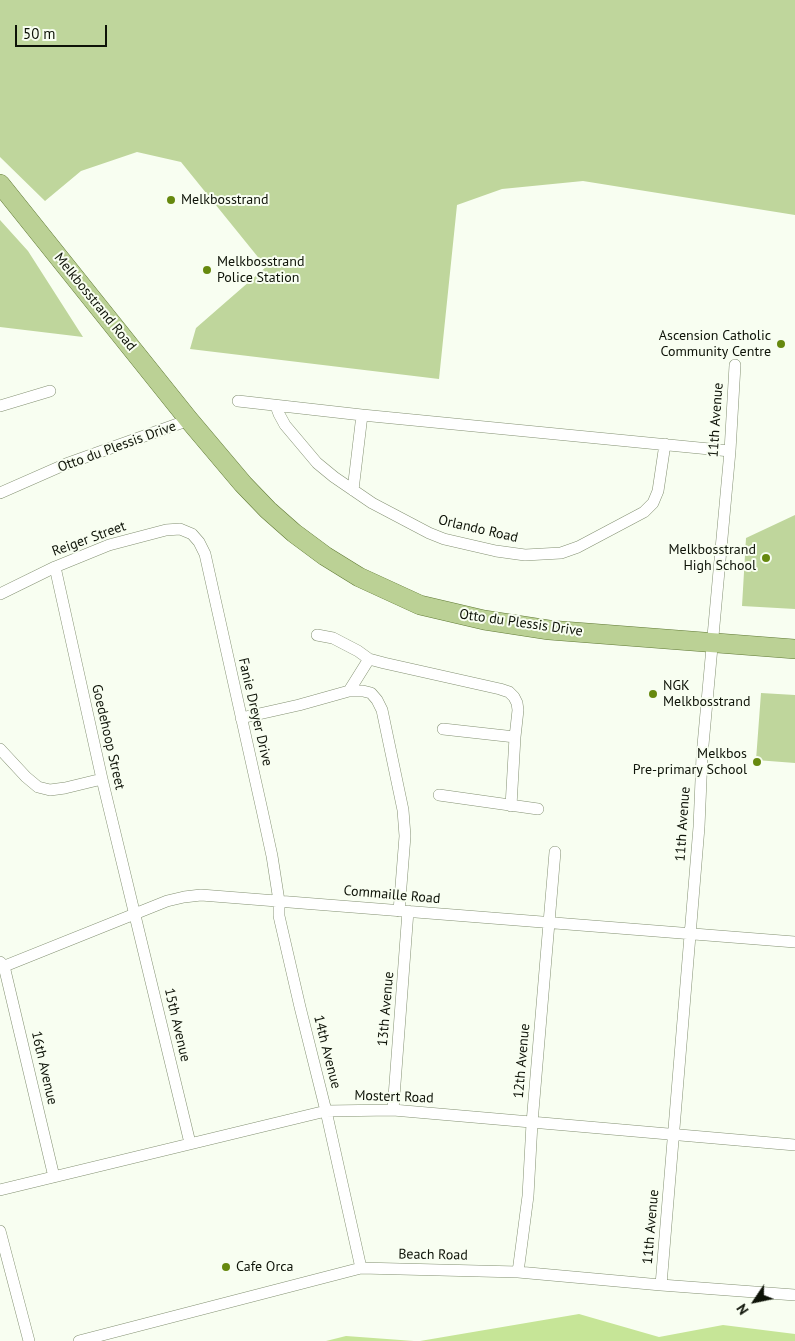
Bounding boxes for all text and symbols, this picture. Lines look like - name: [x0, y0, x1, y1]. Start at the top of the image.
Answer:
- scale bar: [18, 15, 110, 47]
- text: 50 m: [23, 24, 56, 43]
- place label: Melkbosstrand: [181, 192, 268, 208]
- marker: Melkbosstrand: [165, 194, 177, 206]
- street label: Melkbosstrand Road: [50, 250, 140, 354]
- place label: Melkbosstrand Police Station: [217, 254, 304, 286]
- marker: Melkbosstrand Police Station: [201, 264, 213, 276]
- place label: Ascension Catholic Community Centre: [659, 328, 771, 361]
- marker: Ascension Catholic Community Centre: [775, 338, 787, 350]
- street label: 11th Avenue: [705, 382, 727, 458]
- street label: Otto du Plessis Drive: [56, 418, 178, 476]
- street label: Orlando Road: [436, 512, 520, 546]
- street label: Reiger Street: [50, 518, 128, 560]
- place label: Melkbosstrand High School: [669, 542, 756, 574]
- marker: Melkbosstrand High School: [760, 552, 772, 564]
- street label: Otto du Plessis Drive: [458, 606, 584, 640]
- street label: Fanie Dreyer Drive: [234, 656, 276, 768]
- place label: NGK Melkbosstrand: [663, 678, 750, 710]
- street label: Goedehoop Street: [88, 683, 128, 791]
- marker: NGK Melkbosstrand: [647, 688, 659, 700]
- place label: Melkbos Pre-primary School: [633, 746, 747, 779]
- marker: Melkbos Pre-primary School: [751, 756, 763, 768]
- street label: 11th Avenue: [672, 786, 694, 862]
- street label: Commaille Road: [343, 882, 441, 908]
- street label: 13th Avenue: [374, 971, 398, 1047]
- street label: 15th Avenue: [160, 987, 194, 1063]
- street label: 14th Avenue: [310, 1014, 344, 1090]
- street label: 12th Avenue: [510, 1023, 534, 1099]
- street label: 16th Avenue: [27, 1030, 61, 1106]
- street label: Mostert Road: [354, 1087, 434, 1107]
- street label: 11th Avenue: [639, 1189, 663, 1265]
- street label: Beach Road: [398, 1246, 468, 1264]
- place label: Cafe Orca: [236, 1259, 293, 1275]
- marker: Cafe Orca: [220, 1261, 232, 1273]
- north arrow: [730, 1276, 780, 1326]
- text: N: [733, 1301, 753, 1318]

